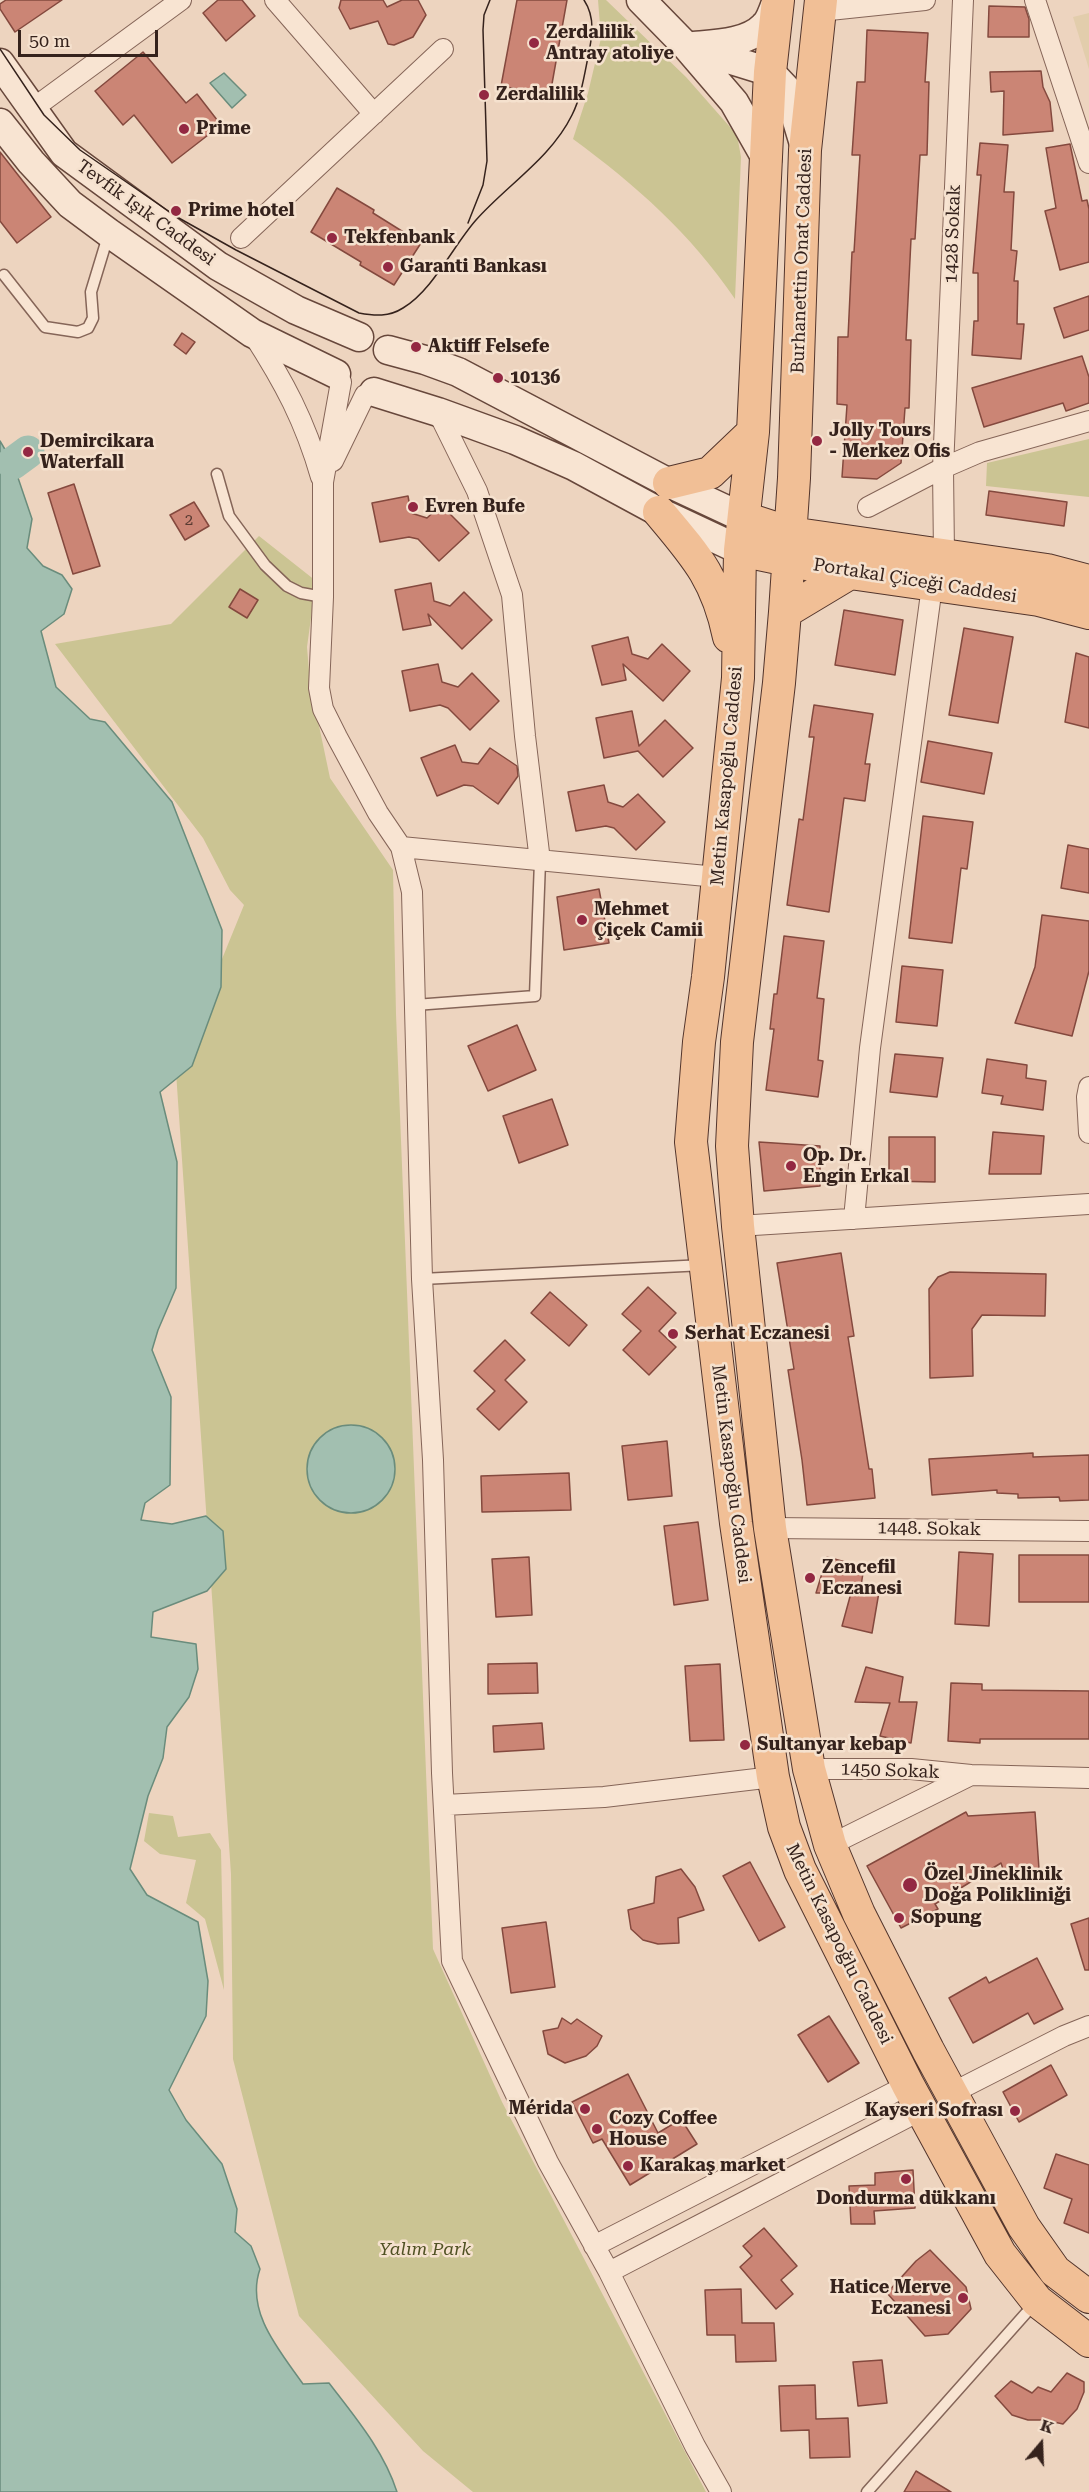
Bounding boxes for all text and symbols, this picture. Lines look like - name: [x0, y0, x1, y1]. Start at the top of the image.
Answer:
- scale bar: [21, 18, 160, 56]
- place label: Zerdalilik Antray atoliye: [546, 22, 674, 64]
- text: 50 m: [29, 30, 70, 51]
- marker: Zerdalilik Antray atoliye: [527, 36, 541, 50]
- place label: Zerdalilik: [496, 84, 585, 106]
- marker: Zerdalilik: [477, 88, 491, 102]
- place label: Prime: [196, 118, 251, 140]
- marker: Prime: [177, 122, 191, 136]
- street label: Burhanettin Onat Caddesi: [787, 148, 817, 374]
- street label: Tevfik Işık Caddesi: [73, 156, 219, 270]
- street label: 1428 Sokak: [940, 184, 966, 284]
- place label: Prime hotel: [188, 200, 294, 222]
- marker: Prime hotel: [169, 204, 183, 218]
- place label: Tekfenbank: [344, 227, 455, 249]
- marker: Tekfenbank: [325, 231, 339, 245]
- place label: Garanti Bankası: [400, 256, 547, 278]
- marker: Garanti Bankası: [381, 260, 395, 274]
- place label: Aktiff Felsefe: [428, 336, 549, 358]
- marker: Aktiff Felsefe: [409, 340, 423, 354]
- place label: 10136: [510, 367, 560, 389]
- marker: 10136: [491, 371, 505, 385]
- place label: Jolly Tours - Merkez Ofis: [829, 420, 950, 462]
- place label: Demircikara Waterfall: [40, 431, 154, 474]
- marker: Jolly Tours - Merkez Ofis: [810, 434, 824, 448]
- marker: Demircikara Waterfall: [21, 445, 35, 459]
- place label: Evren Bufe: [425, 496, 525, 518]
- marker: Evren Bufe: [406, 500, 420, 514]
- house number: 2: [185, 512, 193, 530]
- street label: Portakal Çiceği Caddesi: [812, 554, 1018, 608]
- street label: Metin Kasapoğlu Caddesi: [707, 665, 747, 887]
- place label: Mehmet Çiçek Camii: [594, 899, 703, 942]
- marker: Mehmet Çiçek Camii: [575, 913, 589, 927]
- place label: Op. Dr. Engin Erkal: [803, 1145, 909, 1188]
- marker: Op. Dr. Engin Erkal: [784, 1159, 798, 1173]
- place label: Serhat Eczanesi: [685, 1323, 830, 1345]
- marker: Serhat Eczanesi: [666, 1327, 680, 1341]
- street label: Metin Kasapoğlu Caddesi: [707, 1363, 755, 1585]
- street label: 1448. Sokak: [877, 1517, 981, 1541]
- place label: Zencefil Eczanesi: [822, 1557, 902, 1600]
- marker: Zencefil Eczanesi: [803, 1571, 817, 1585]
- place label: Sultanyar kebap: [757, 1734, 907, 1756]
- marker: Sultanyar kebap: [738, 1738, 752, 1752]
- street label: 1450 Sokak: [840, 1758, 940, 1784]
- street label: Metin Kasapoğlu Caddesi: [781, 1840, 897, 2048]
- place label: Özel Jineklinik Doğa Polikliniği: [924, 1864, 1071, 1906]
- marker: Özel Jineklinik Doğa Polikliniği: [901, 1876, 919, 1894]
- place label: Sopung: [911, 1907, 981, 1929]
- marker: Sopung: [892, 1911, 906, 1925]
- place label: Mérida: [508, 2098, 573, 2120]
- place label: Kayseri Sofrası: [865, 2100, 1003, 2122]
- marker: Mérida: [578, 2102, 592, 2116]
- marker: Kayseri Sofrası: [1008, 2104, 1022, 2118]
- place label: Cozy Coffee House: [609, 2108, 717, 2150]
- marker: Cozy Coffee House: [590, 2122, 604, 2136]
- place label: Karakaş market: [640, 2155, 786, 2177]
- marker: Karakaş market: [621, 2159, 635, 2173]
- marker: Dondurma dükkanı: [899, 2172, 913, 2186]
- place label: Dondurma dükkanı: [816, 2188, 996, 2210]
- park label: Yalım Park: [379, 2239, 471, 2261]
- place label: Hatice Merve Eczanesi: [830, 2277, 951, 2320]
- marker: Hatice Merve Eczanesi: [956, 2291, 970, 2305]
- north arrow: [1011, 2414, 1071, 2474]
- text: K: [1038, 2415, 1056, 2438]

